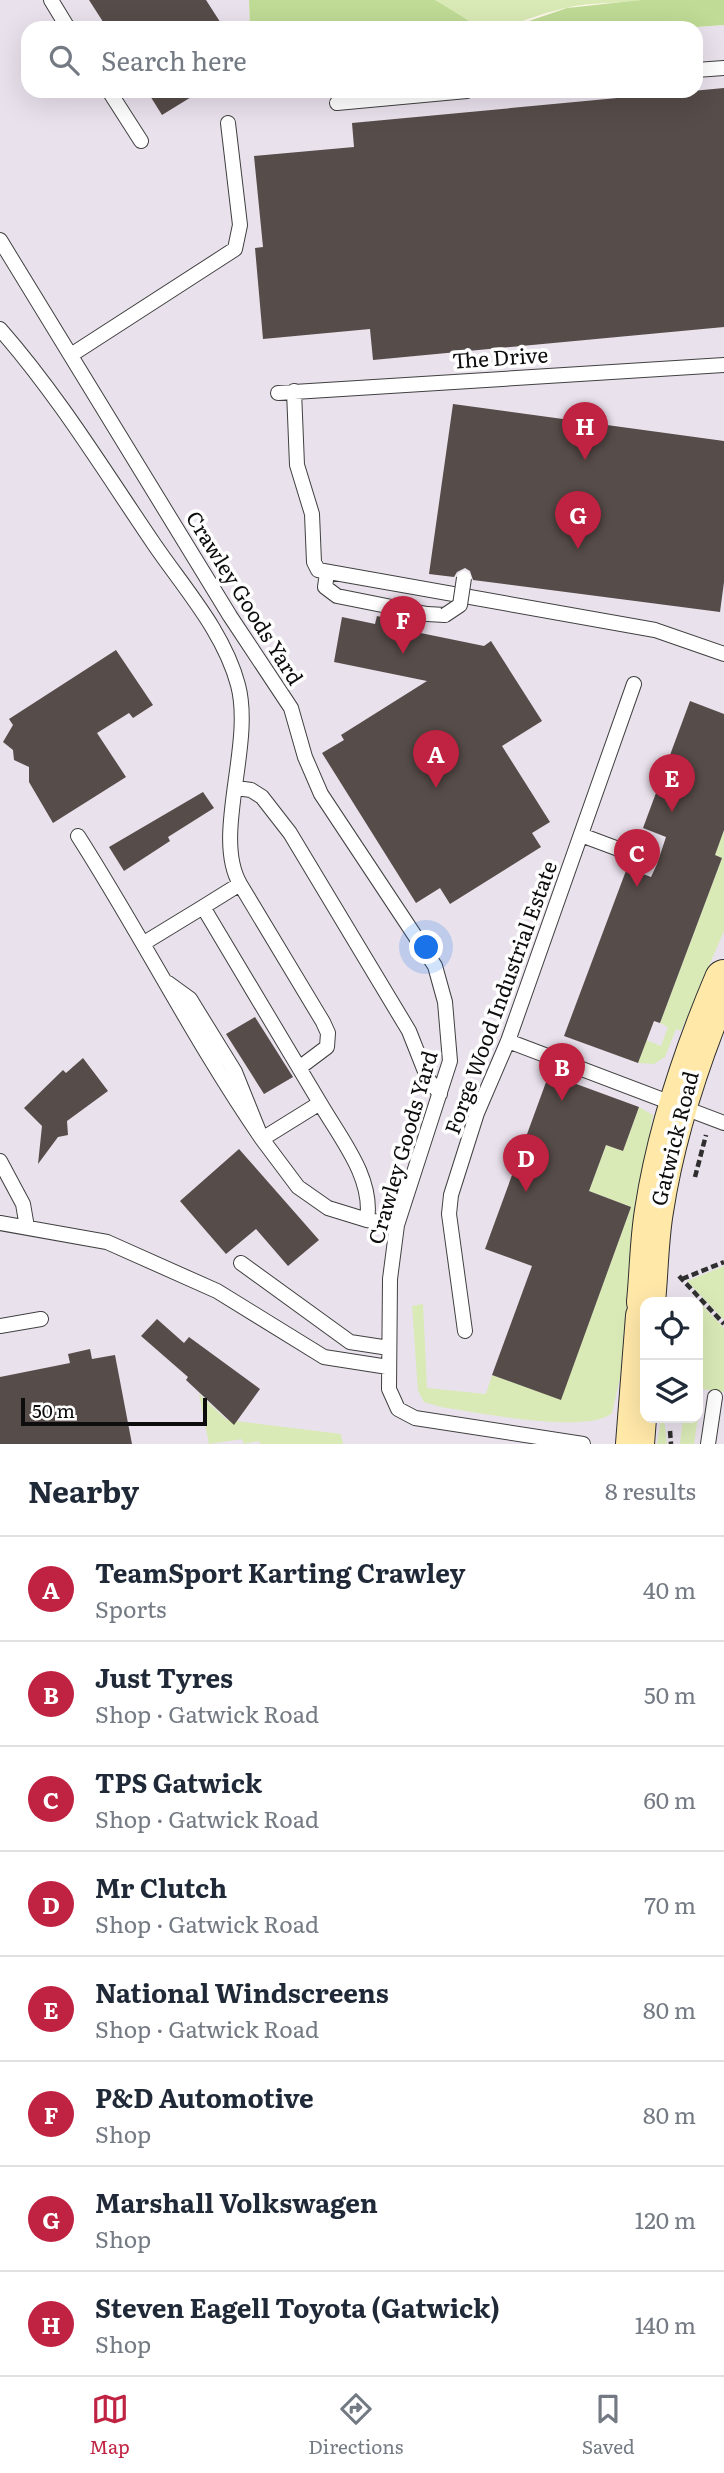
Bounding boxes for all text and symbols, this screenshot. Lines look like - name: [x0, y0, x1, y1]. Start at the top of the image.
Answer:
- search box: [21, 21, 703, 98]
- text: Search here: [101, 40, 247, 79]
- icon: search: [45, 41, 83, 79]
- street label: The Drive: [451, 337, 549, 375]
- pin: H: [562, 402, 608, 460]
- pin: G: [555, 491, 601, 549]
- street label: Crawley Goods Yard: [180, 504, 312, 690]
- pin: F: [380, 596, 426, 654]
- pin: A: [413, 730, 459, 788]
- pin: E: [649, 754, 695, 812]
- pin: C: [614, 829, 660, 887]
- street label: Forge Wood Industrial Estate: [435, 856, 563, 1138]
- your location: [409, 930, 443, 964]
- pin: B: [539, 1043, 585, 1101]
- street label: Crawley Goods Yard: [359, 1046, 444, 1247]
- street label: Gatwick Road: [641, 1067, 705, 1209]
- pin: D: [503, 1134, 549, 1192]
- map controls: [640, 1297, 703, 1423]
- button: locate: [640, 1297, 703, 1360]
- button: layers: [640, 1360, 703, 1423]
- scale bar: [21, 1395, 206, 1427]
- text: 50 m: [32, 1396, 75, 1424]
- text: Nearby: [28, 1468, 139, 1512]
- text: 8 results: [605, 1473, 696, 1507]
- text: TeamSport Karting Crawley: [95, 1552, 466, 1591]
- text: A: [42, 1572, 60, 1606]
- text: 40 m: [643, 1572, 696, 1606]
- text: Sports: [95, 1591, 166, 1625]
- text: Just Tyres: [95, 1657, 233, 1696]
- text: B: [43, 1677, 59, 1711]
- text: 50 m: [644, 1677, 696, 1711]
- text: Shop · Gatwick Road: [95, 1696, 319, 1730]
- text: TPS Gatwick: [95, 1762, 262, 1801]
- text: C: [43, 1782, 59, 1816]
- text: 60 m: [643, 1782, 696, 1816]
- text: Shop · Gatwick Road: [95, 1801, 319, 1835]
- text: Mr Clutch: [95, 1867, 227, 1906]
- text: D: [42, 1887, 60, 1921]
- text: 70 m: [644, 1887, 696, 1921]
- text: Shop · Gatwick Road: [95, 1906, 319, 1940]
- text: National Windscreens: [95, 1972, 389, 2011]
- text: E: [43, 1992, 59, 2026]
- text: 80 m: [643, 1992, 696, 2026]
- text: Shop · Gatwick Road: [95, 2011, 319, 2045]
- text: P&D Automotive: [95, 2077, 314, 2116]
- text: F: [44, 2097, 58, 2131]
- text: 80 m: [643, 2097, 696, 2131]
- text: Shop: [95, 2116, 151, 2150]
- text: Marshall Volkswagen: [95, 2182, 378, 2221]
- text: G: [42, 2202, 60, 2236]
- text: 120 m: [635, 2202, 696, 2236]
- text: Shop: [95, 2221, 151, 2255]
- text: Steven Eagell Toyota (Gatwick): [95, 2287, 500, 2326]
- text: H: [41, 2307, 61, 2341]
- text: 140 m: [635, 2307, 696, 2341]
- text: Shop: [95, 2326, 151, 2360]
- tab: Map: [89, 2390, 130, 2460]
- tab: Directions: [308, 2390, 403, 2460]
- tab: Saved: [582, 2390, 635, 2460]

